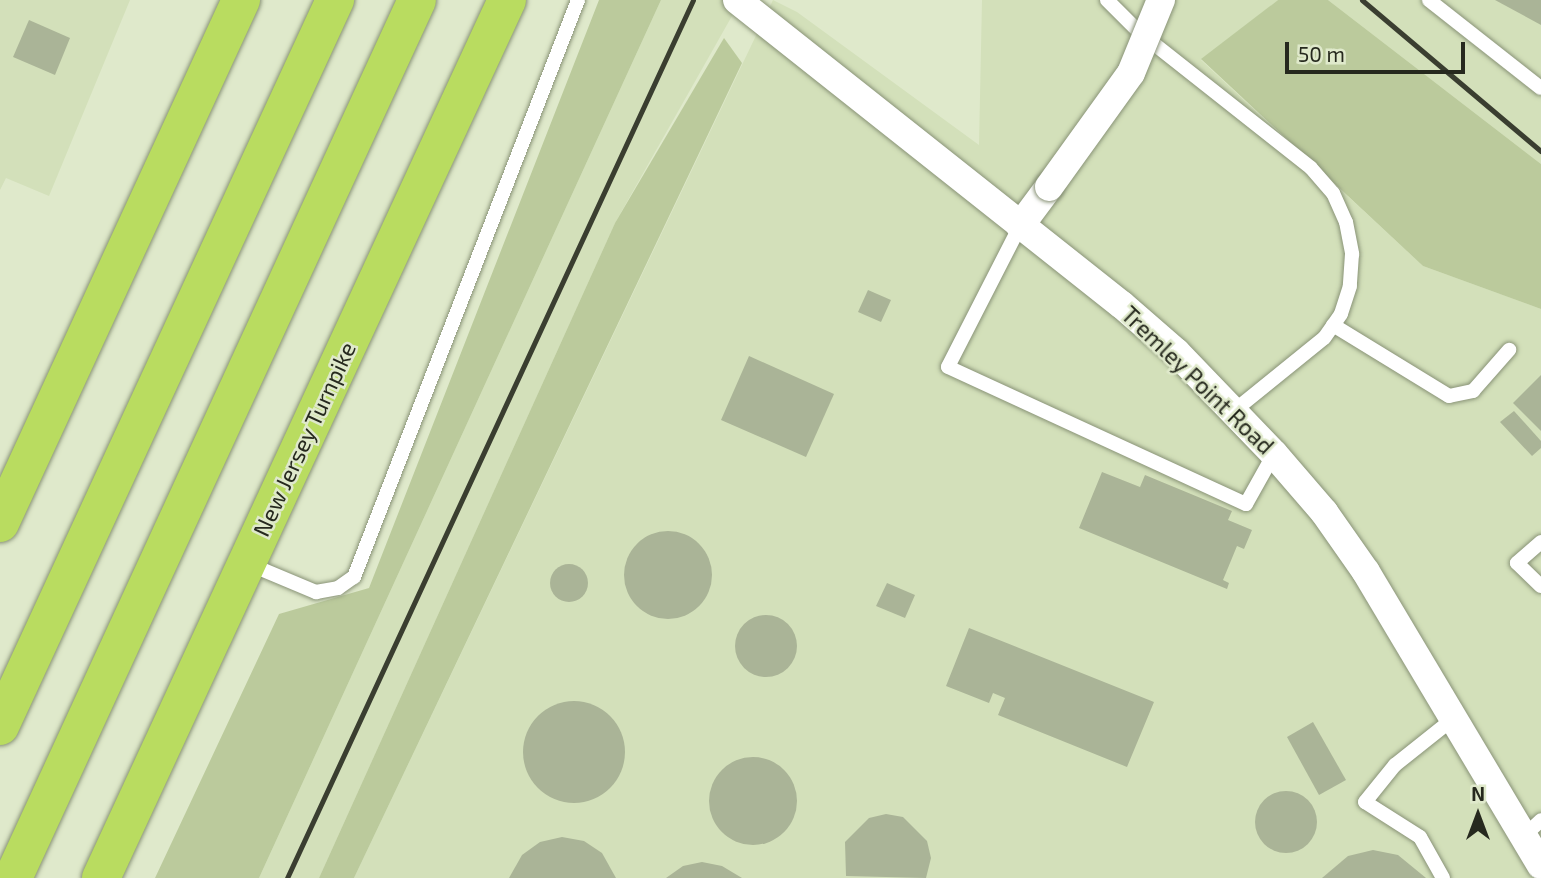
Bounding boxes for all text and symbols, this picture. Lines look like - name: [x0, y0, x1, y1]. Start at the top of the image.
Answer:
- scale bar: [1289, 28, 1469, 72]
- text: 50 m: [1298, 41, 1345, 66]
- street label: Tremley Point Road: [1116, 300, 1280, 460]
- street label: New Jersey Turnpike: [246, 337, 362, 541]
- north arrow: [1443, 780, 1513, 850]
- text: N: [1471, 782, 1485, 805]

